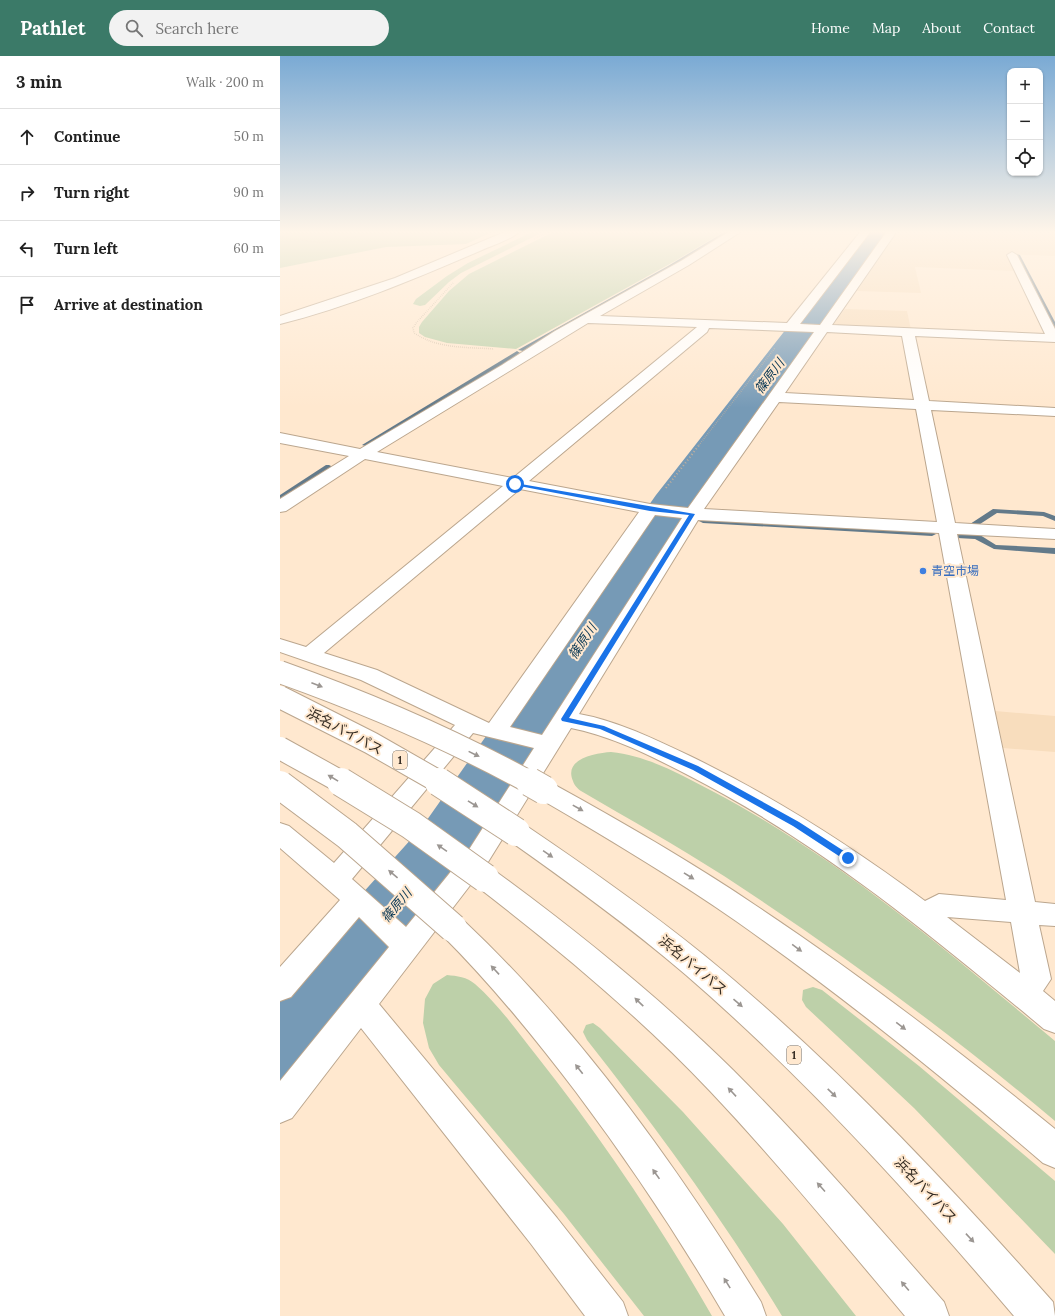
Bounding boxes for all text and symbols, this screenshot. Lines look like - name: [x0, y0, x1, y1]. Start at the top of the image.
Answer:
- search box: [109, 10, 389, 46]
- text: Pathlet: [20, 16, 85, 40]
- icon: search: [123, 17, 145, 39]
- text: Search here: [155, 19, 239, 38]
- text: Home: [811, 19, 850, 37]
- text: Map: [872, 19, 900, 37]
- text: About: [922, 19, 961, 37]
- text: Contact: [983, 19, 1035, 37]
- map controls: [1007, 68, 1043, 176]
- button: +: [1007, 68, 1043, 104]
- text: 3 min: [16, 71, 62, 93]
- text: Walk · 200 m: [186, 74, 264, 91]
- button: −: [1007, 104, 1043, 140]
- icon: ahead: [16, 126, 38, 148]
- text: Continue: [54, 127, 120, 146]
- text: 50 m: [234, 128, 264, 145]
- button: locate: [1007, 140, 1043, 176]
- icon: right: [16, 182, 38, 204]
- text: Turn right: [54, 183, 130, 202]
- text: 90 m: [233, 184, 264, 201]
- icon: left: [16, 238, 38, 260]
- text: Turn left: [54, 239, 118, 258]
- text: 60 m: [233, 240, 264, 257]
- icon: arrive: [16, 294, 38, 316]
- text: Arrive at destination: [54, 295, 203, 314]
- water label: 篠原川: [751, 354, 789, 397]
- route start: [506, 475, 524, 493]
- place label: 青空市場: [931, 563, 979, 578]
- marker: 青空市場: [918, 566, 928, 576]
- water label: 篠原川: [564, 619, 601, 662]
- one-way arrow: [311, 683, 323, 689]
- street label: 浜名バイパス: [304, 703, 386, 759]
- one-way arrow: [469, 750, 480, 757]
- road number: 1: [393, 751, 407, 769]
- one-way arrow: [327, 774, 339, 781]
- one-way arrow: [467, 801, 479, 808]
- one-way arrow: [572, 805, 584, 812]
- one-way arrow: [436, 844, 448, 851]
- route end: [839, 849, 857, 867]
- one-way arrow: [542, 850, 553, 858]
- one-way arrow: [387, 869, 398, 878]
- one-way arrow: [683, 872, 695, 879]
- water label: 篠原川: [377, 883, 417, 926]
- street label: 浜名バイパス: [655, 931, 731, 999]
- one-way arrow: [792, 944, 802, 952]
- one-way arrow: [490, 965, 499, 975]
- one-way arrow: [634, 997, 644, 1007]
- one-way arrow: [732, 999, 743, 1008]
- one-way arrow: [896, 1022, 907, 1030]
- road number: 1: [787, 1046, 801, 1064]
- one-way arrow: [574, 1064, 583, 1075]
- one-way arrow: [727, 1087, 737, 1097]
- one-way arrow: [827, 1088, 837, 1098]
- street label: 浜名バイパス: [891, 1153, 961, 1227]
- one-way arrow: [652, 1169, 660, 1179]
- one-way arrow: [816, 1182, 826, 1192]
- one-way arrow: [965, 1233, 974, 1242]
- one-way arrow: [724, 1277, 731, 1289]
- one-way arrow: [901, 1281, 910, 1292]

